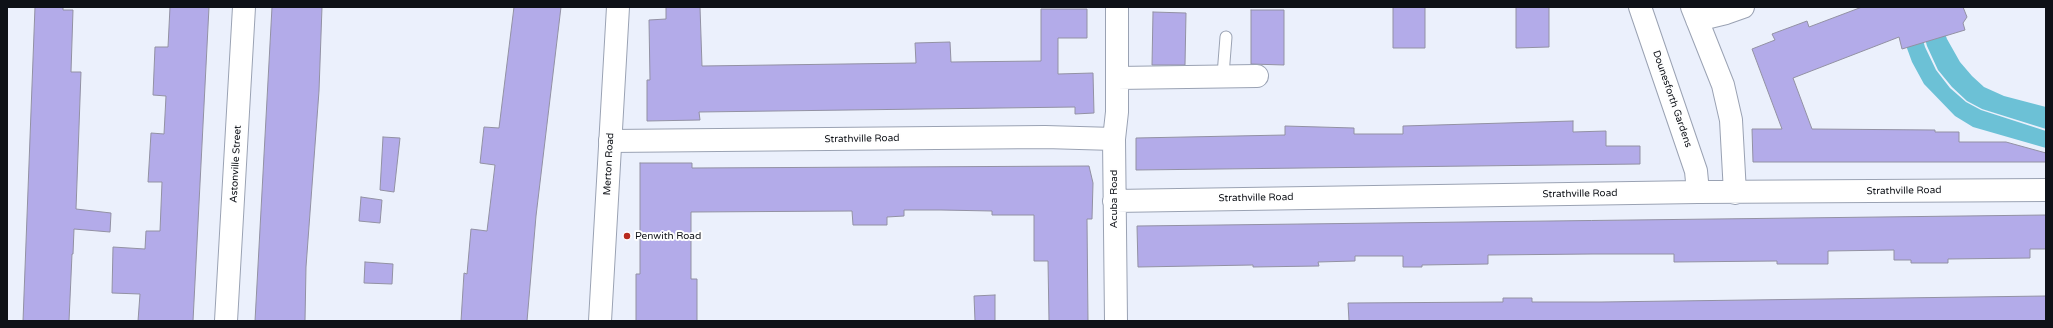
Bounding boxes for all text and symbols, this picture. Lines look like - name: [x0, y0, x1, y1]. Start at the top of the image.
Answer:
- street label: Dounesforth Gardens: [1650, 49, 1694, 149]
- street label: Astonville Street: [228, 125, 244, 203]
- street label: Merton Road: [601, 132, 617, 196]
- street label: Strathville Road: [824, 132, 900, 146]
- street label: Acuba Road: [1108, 170, 1120, 228]
- street label: Strathville Road: [1866, 184, 1942, 198]
- street label: Strathville Road: [1542, 187, 1618, 201]
- street label: Strathville Road: [1218, 191, 1294, 205]
- place label: Penwith Road: [635, 230, 701, 242]
- marker: Penwith Road: [622, 231, 632, 241]

